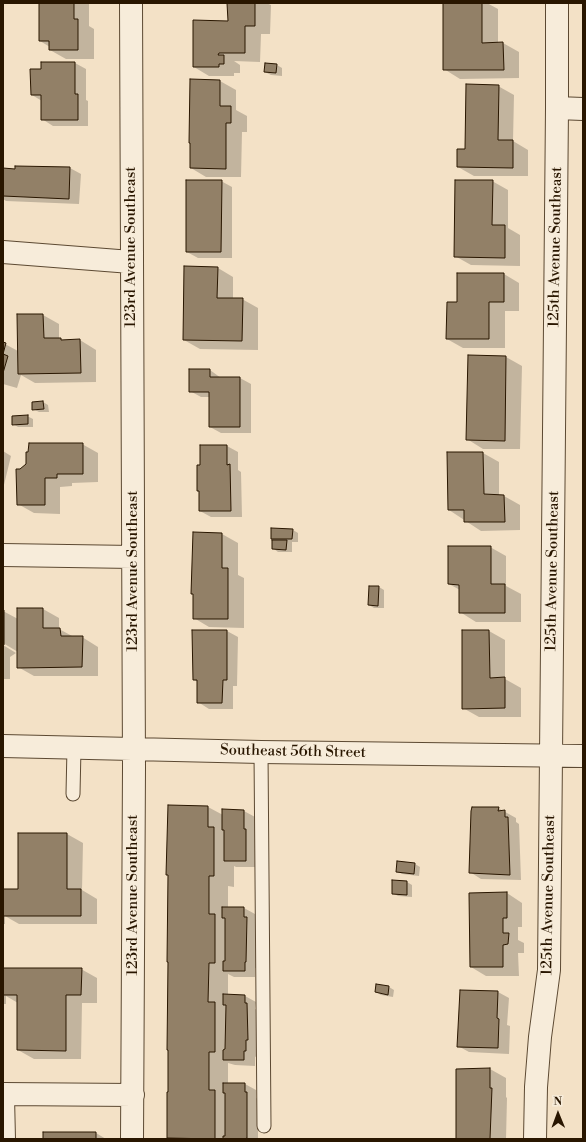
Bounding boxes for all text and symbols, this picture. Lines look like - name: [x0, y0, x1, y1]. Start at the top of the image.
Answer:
- street label: 123rd Avenue Southeast: [122, 166, 140, 328]
- street label: 125th Avenue Southeast: [546, 166, 566, 328]
- street label: 123rd Avenue Southeast: [124, 490, 142, 652]
- street label: 125th Avenue Southeast: [543, 490, 563, 652]
- street label: Southeast 56th Street: [220, 742, 366, 762]
- street label: 123rd Avenue Southeast: [124, 814, 142, 976]
- street label: 125th Avenue Southeast: [539, 814, 559, 976]
- north arrow: [538, 1094, 578, 1134]
- text: N: [553, 1095, 562, 1109]

